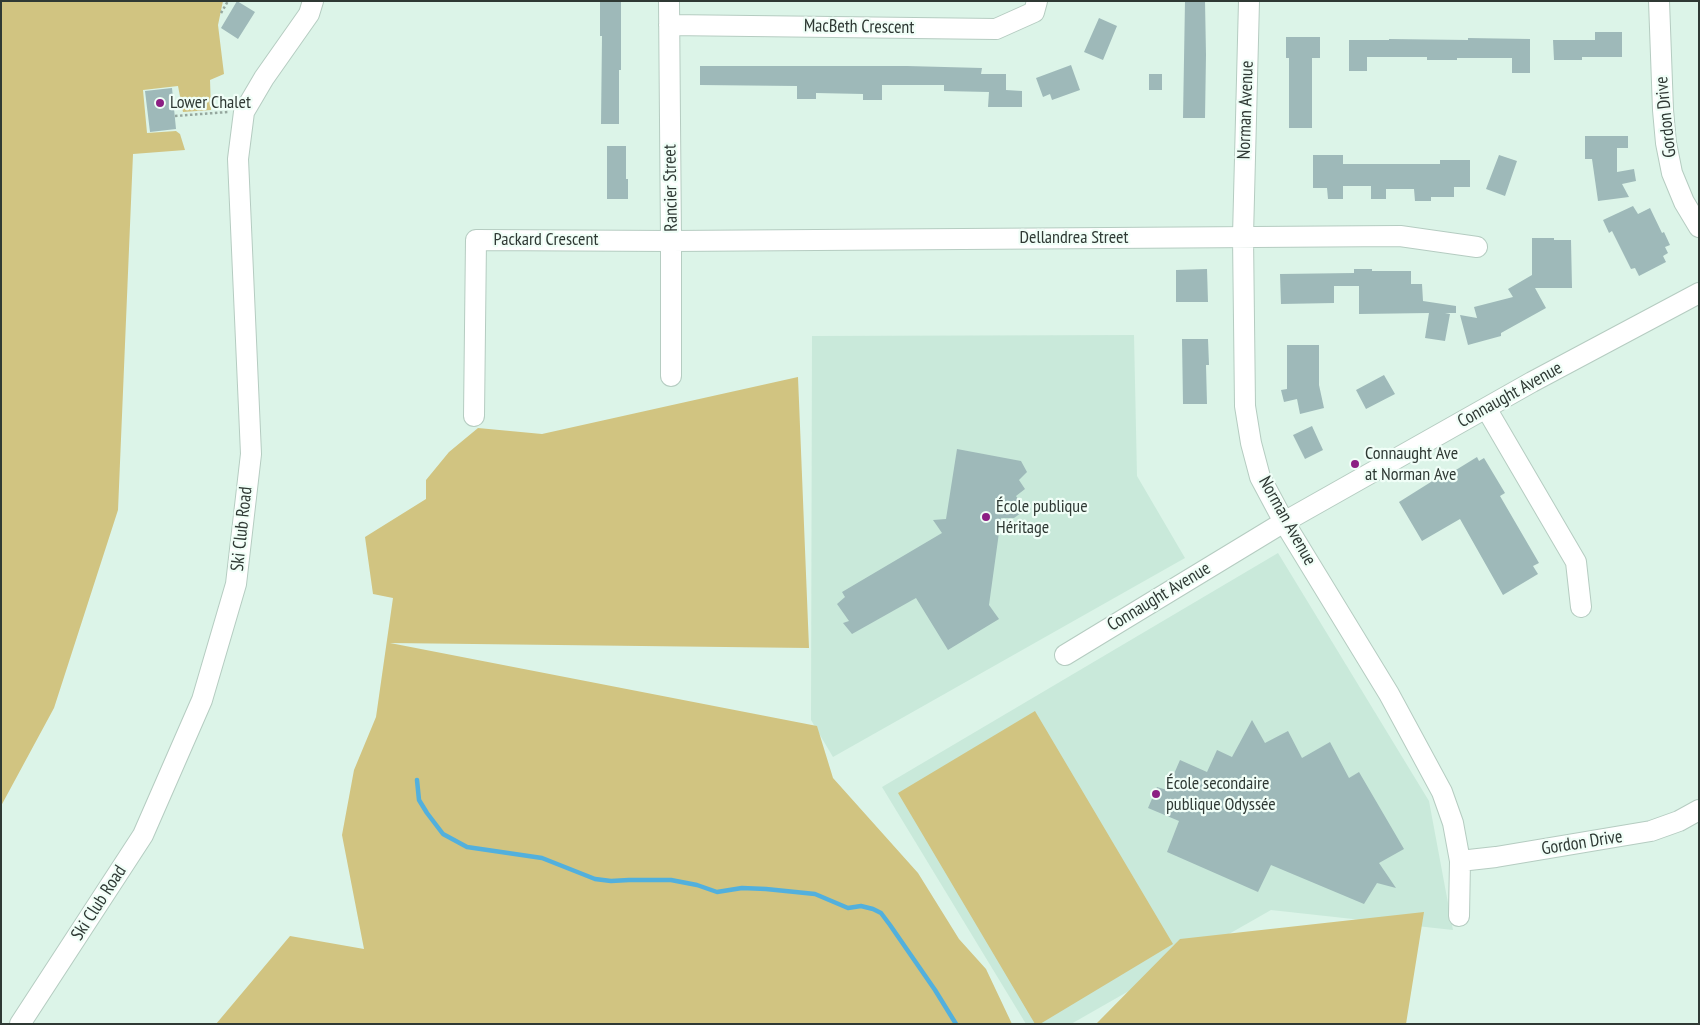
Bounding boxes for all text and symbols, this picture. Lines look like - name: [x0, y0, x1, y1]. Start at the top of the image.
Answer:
- street label: MacBeth Crescent: [804, 15, 914, 39]
- street label: Norman Avenue: [1233, 60, 1259, 160]
- street label: Gordon Drive: [1651, 75, 1681, 159]
- place label: Lower Chalet: [170, 92, 251, 114]
- marker: Lower Chalet: [154, 97, 166, 109]
- street label: Rancier Street: [659, 144, 683, 232]
- street label: Dellandrea Street: [1020, 227, 1128, 249]
- street label: Packard Crescent: [494, 229, 598, 251]
- street label: Connaught Avenue: [1454, 357, 1566, 433]
- place label: Connaught Ave at Norman Ave: [1365, 443, 1458, 486]
- marker: Connaught Ave at Norman Ave: [1349, 458, 1361, 470]
- street label: Norman Avenue: [1254, 473, 1320, 569]
- street label: Ski Club Road: [227, 486, 257, 572]
- place label: École publique Héritage: [996, 496, 1088, 538]
- marker: École publique Héritage: [980, 511, 992, 523]
- street label: Connaught Avenue: [1104, 558, 1214, 636]
- place label: École secondaire publique Odyssée: [1166, 773, 1276, 816]
- marker: École secondaire publique Odyssée: [1150, 788, 1162, 800]
- street label: Gordon Drive: [1540, 826, 1624, 860]
- street label: Ski Club Road: [67, 861, 131, 945]

